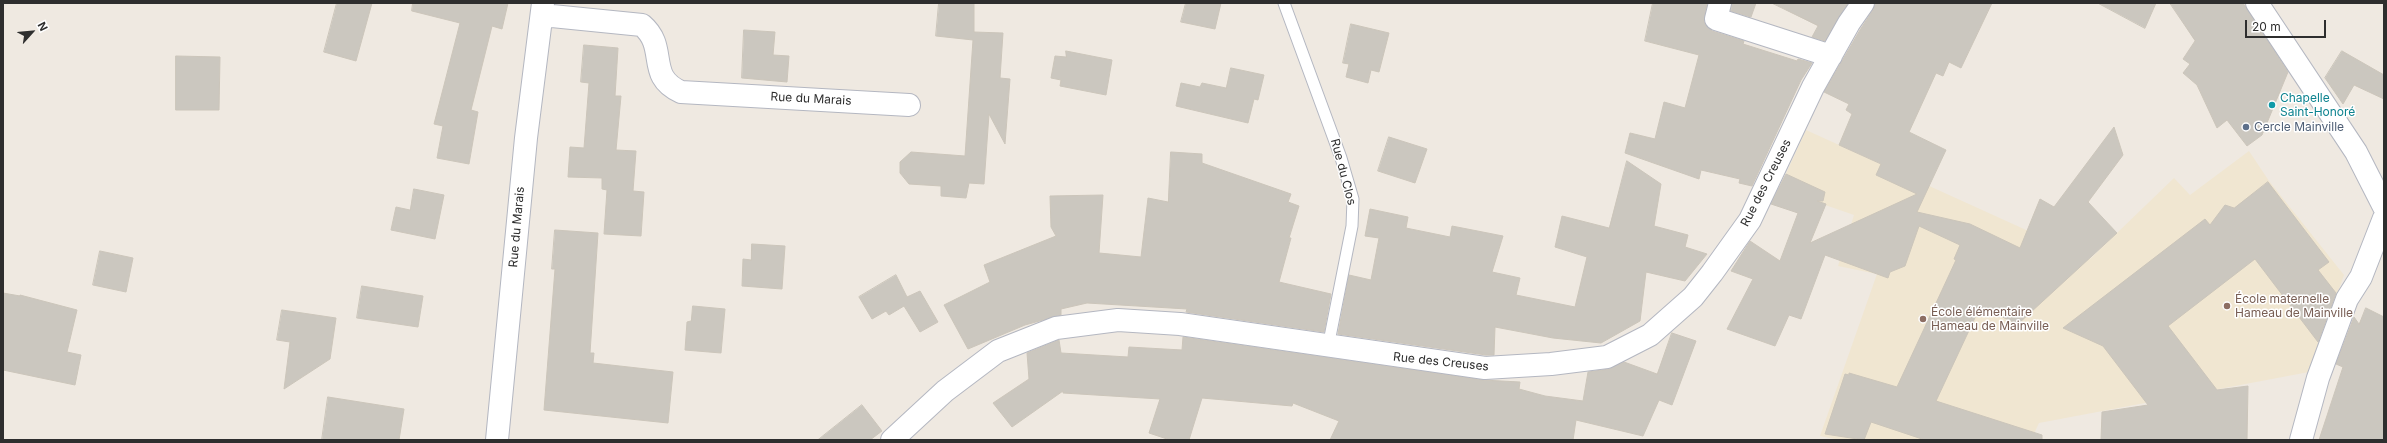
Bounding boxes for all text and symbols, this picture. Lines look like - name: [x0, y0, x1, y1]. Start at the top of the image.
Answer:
- north arrow: [12, 12, 52, 52]
- scale bar: [2247, 12, 2328, 38]
- text: 20 m: [2252, 19, 2281, 34]
- text: N: [35, 20, 51, 33]
- street label: Rue du Marais: [770, 90, 852, 108]
- place label: Chapelle Saint-Honoré: [2280, 91, 2355, 119]
- marker: Chapelle Saint-Honoré: [2267, 100, 2277, 110]
- place label: Cercle Mainville: [2254, 120, 2344, 134]
- marker: Cercle Mainville: [2241, 122, 2251, 132]
- street label: Rue du Clos: [1327, 137, 1359, 207]
- street label: Rue des Creuses: [1738, 137, 1794, 229]
- street label: Rue du Marais: [506, 186, 528, 268]
- place label: École maternelle Hameau de Mainville: [2235, 292, 2353, 320]
- marker: École maternelle Hameau de Mainville: [2222, 301, 2232, 311]
- place label: École élémentaire Hameau de Mainville: [1931, 305, 2049, 333]
- marker: École élémentaire Hameau de Mainville: [1918, 314, 1928, 324]
- street label: Rue des Creuses: [1392, 350, 1490, 374]

